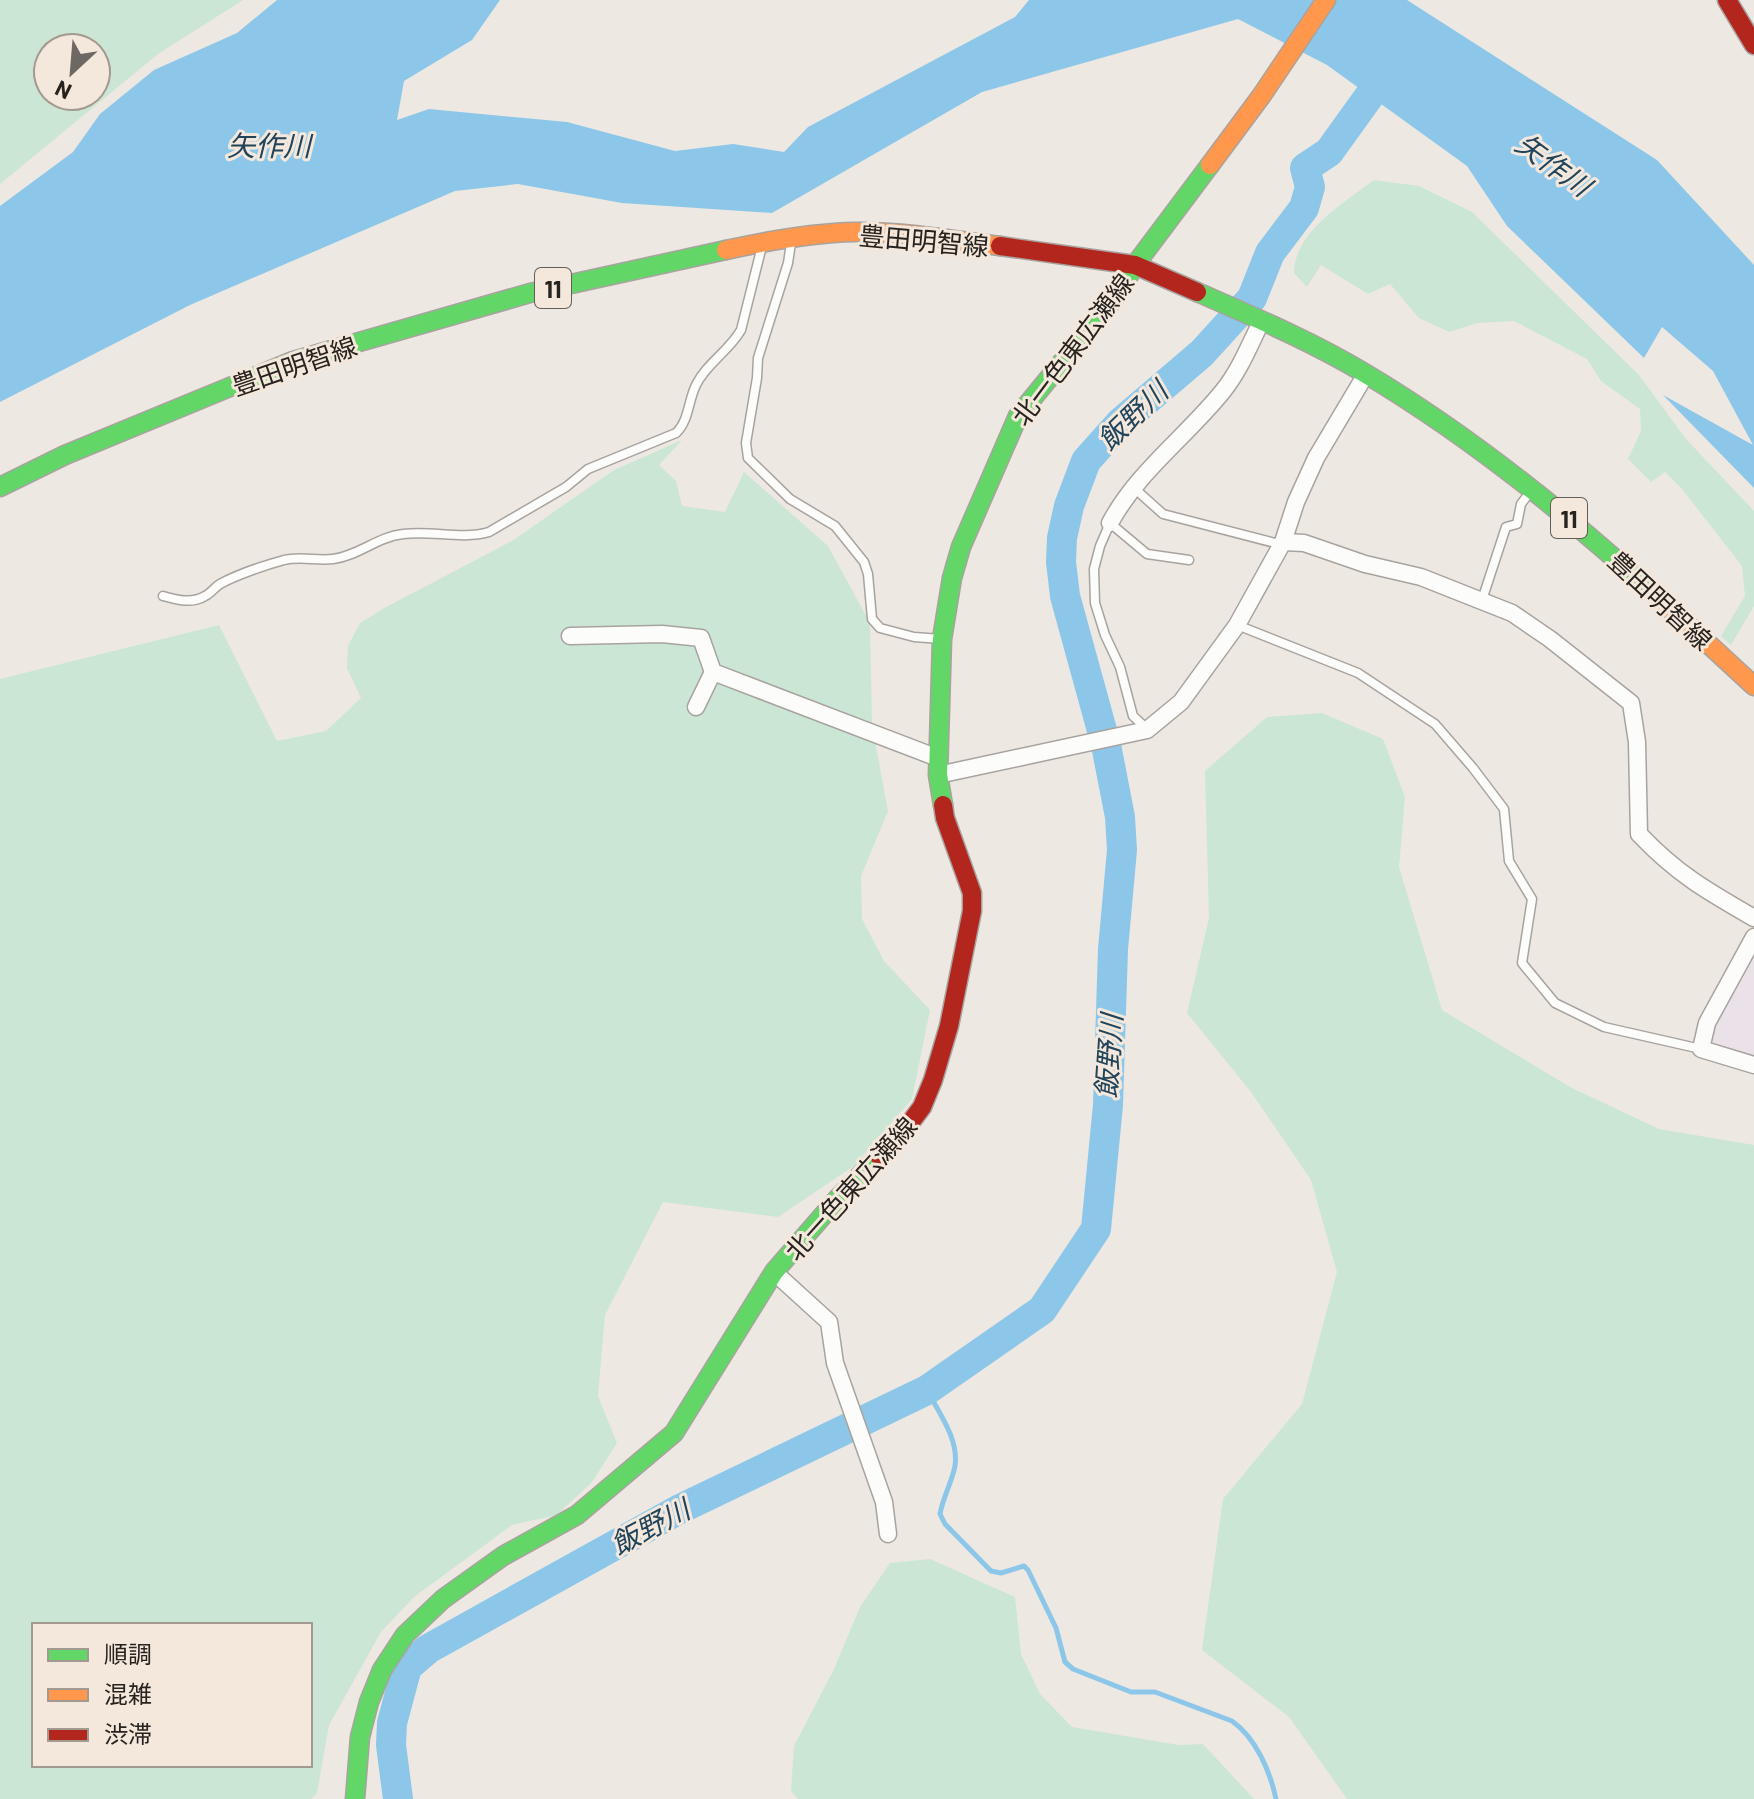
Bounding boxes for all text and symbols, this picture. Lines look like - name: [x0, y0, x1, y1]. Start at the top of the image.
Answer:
- north arrow: [32, 32, 112, 112]
- text: N: [51, 76, 75, 106]
- water label: 矢作川: [1510, 126, 1600, 204]
- water label: 矢作川: [227, 128, 314, 162]
- street label: 豊田明智線: [858, 219, 990, 261]
- street label: 北一色東広瀬線: [1005, 267, 1139, 431]
- road number: 11: [535, 268, 571, 308]
- street label: 豊田明智線: [227, 329, 361, 401]
- water label: 飯野川: [1090, 372, 1176, 456]
- road number: 11: [1551, 498, 1587, 538]
- street label: 豊田明智線: [1603, 544, 1719, 656]
- water label: 飯野川: [1088, 1010, 1128, 1099]
- street label: 北一色東広瀬線: [778, 1110, 922, 1266]
- water label: 飯野川: [605, 1490, 698, 1561]
- legend: [32, 1623, 312, 1767]
- text: 順調: [104, 1639, 152, 1668]
- text: 混雑: [104, 1679, 152, 1708]
- text: 渋滞: [104, 1719, 152, 1748]

